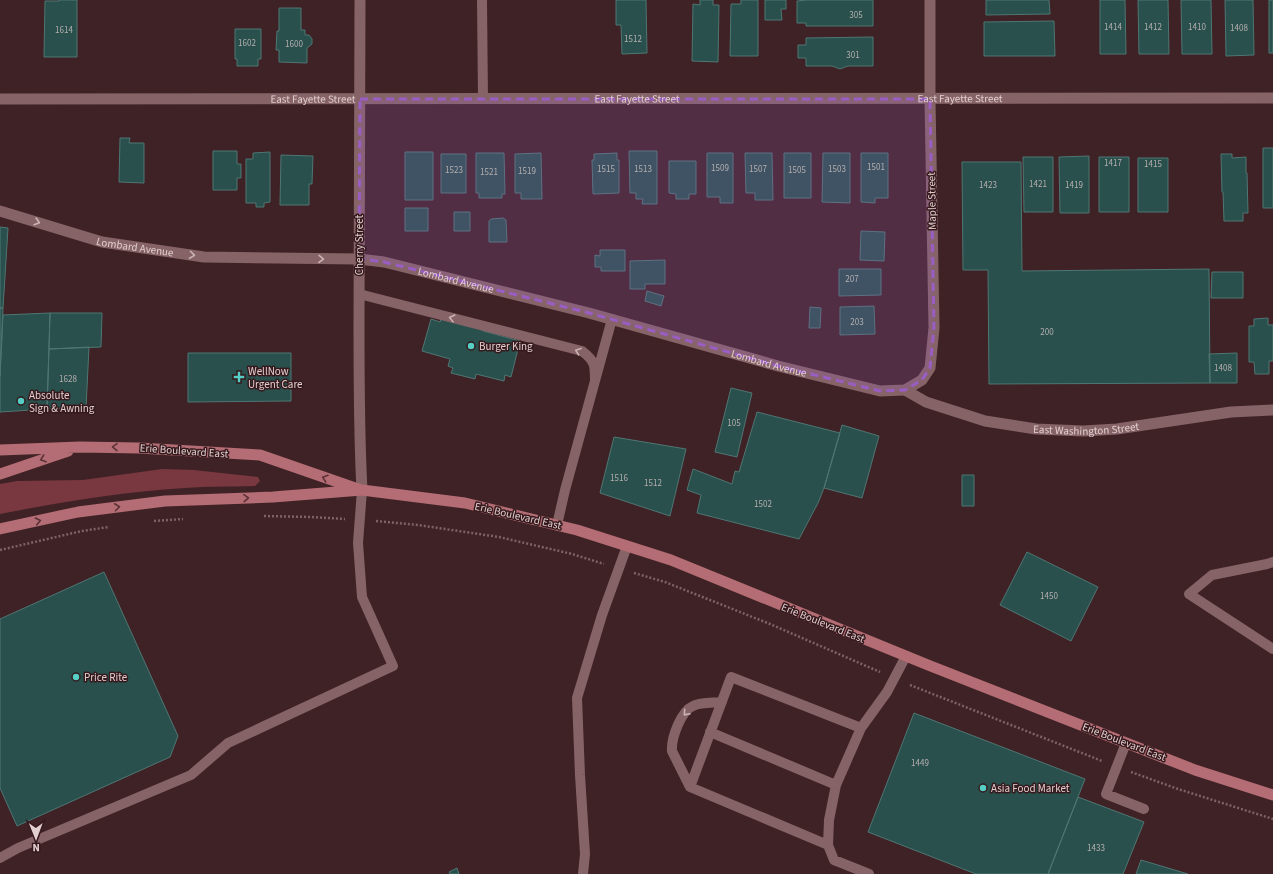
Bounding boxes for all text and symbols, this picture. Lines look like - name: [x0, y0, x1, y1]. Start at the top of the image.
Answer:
- house number: 305: [849, 9, 863, 22]
- house number: 1414: [1104, 21, 1122, 34]
- house number: 1412: [1144, 21, 1162, 34]
- house number: 1410: [1188, 21, 1206, 34]
- house number: 1408: [1230, 22, 1248, 35]
- house number: 1614: [55, 24, 73, 37]
- house number: 1512: [624, 33, 642, 46]
- house number: 1602: [238, 37, 256, 50]
- house number: 1600: [285, 38, 303, 51]
- house number: 301: [846, 49, 860, 62]
- street label: East Fayette Street: [270, 91, 356, 106]
- street label: East Fayette Street: [594, 91, 680, 106]
- street label: East Fayette Street: [917, 91, 1003, 106]
- house number: 1417: [1104, 157, 1122, 170]
- house number: 1415: [1144, 158, 1162, 171]
- house number: 1501: [867, 161, 885, 174]
- house number: 1509: [711, 162, 729, 175]
- house number: 1515: [597, 163, 615, 176]
- house number: 1513: [634, 163, 652, 176]
- house number: 1507: [749, 163, 767, 176]
- house number: 1503: [828, 163, 846, 176]
- house number: 1523: [445, 164, 463, 177]
- house number: 1505: [788, 164, 806, 177]
- house number: 1519: [518, 165, 536, 178]
- house number: 1521: [480, 166, 498, 179]
- street label: Maple Street: [924, 172, 940, 230]
- house number: 1421: [1029, 178, 1047, 191]
- house number: 1423: [979, 179, 997, 192]
- house number: 1419: [1065, 179, 1083, 192]
- street label: Cherry Street: [352, 214, 367, 275]
- one-way arrow: [34, 217, 41, 226]
- street label: Lombard Avenue: [95, 233, 175, 260]
- one-way arrow: [188, 250, 195, 259]
- one-way arrow: [318, 255, 324, 263]
- street label: Lombard Avenue: [416, 263, 496, 297]
- house number: 207: [845, 273, 859, 286]
- one-way arrow: [449, 314, 456, 323]
- house number: 203: [850, 316, 864, 329]
- house number: 200: [1040, 326, 1054, 339]
- place label: Burger King: [479, 339, 533, 354]
- marker: Burger King: [466, 341, 476, 351]
- street label: Lombard Avenue: [729, 346, 809, 380]
- one-way arrow: [574, 347, 581, 355]
- house number: 1408: [1214, 362, 1232, 375]
- place label: WellNow Urgent Care: [248, 364, 303, 392]
- marker: WellNow Urgent Care: [233, 371, 245, 383]
- house number: 1628: [59, 373, 77, 386]
- place label: Absolute Sign & Awning: [29, 388, 95, 416]
- marker: Absolute Sign & Awning: [16, 396, 26, 406]
- house number: 105: [727, 417, 741, 430]
- street label: East Washington Street: [1033, 418, 1140, 439]
- street label: Erie Boulevard East: [139, 440, 229, 462]
- one-way arrow: [112, 443, 118, 451]
- one-way arrow: [40, 455, 47, 463]
- house number: 1516: [610, 472, 628, 485]
- one-way arrow: [322, 474, 329, 482]
- house number: 1512: [644, 477, 662, 490]
- one-way arrow: [243, 493, 249, 502]
- house number: 1502: [754, 498, 772, 511]
- street label: Erie Boulevard East: [473, 499, 563, 533]
- one-way arrow: [114, 503, 120, 512]
- one-way arrow: [35, 517, 41, 525]
- house number: 1450: [1040, 590, 1058, 603]
- street label: Erie Boulevard East: [779, 599, 867, 647]
- place label: Price Rite: [84, 670, 128, 685]
- marker: Price Rite: [71, 672, 81, 682]
- one-way arrow: [684, 708, 691, 715]
- street label: Erie Boulevard East: [1080, 719, 1168, 765]
- house number: 1449: [911, 757, 929, 770]
- place label: Asia Food Market: [991, 781, 1070, 796]
- marker: Asia Food Market: [978, 783, 988, 793]
- north arrow: [16, 818, 56, 858]
- text: N: [32, 840, 40, 855]
- house number: 1433: [1087, 842, 1105, 855]

